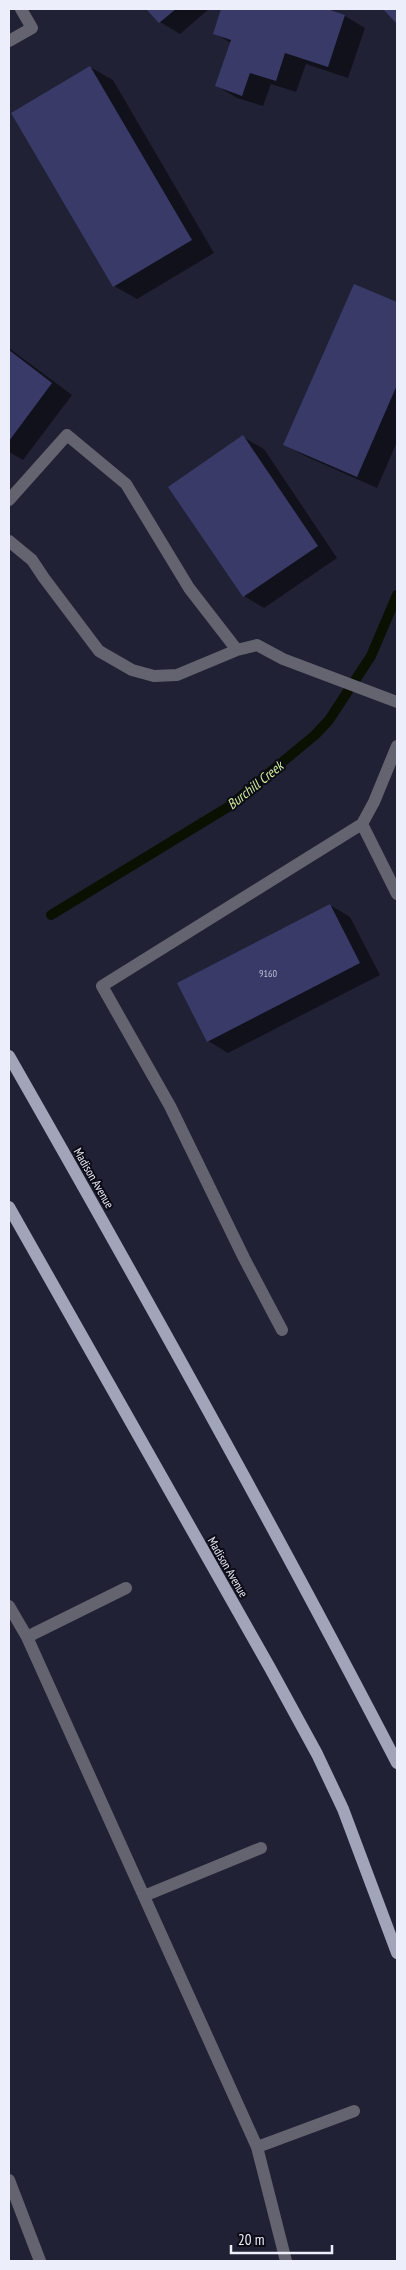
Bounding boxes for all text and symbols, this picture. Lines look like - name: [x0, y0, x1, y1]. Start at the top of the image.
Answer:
- water label: Burchill Creek: [223, 756, 288, 813]
- house number: 9160: [259, 967, 278, 980]
- street label: Madison Avenue: [71, 1145, 117, 1211]
- street label: Madison Avenue: [205, 1534, 251, 1600]
- scale bar: [231, 2222, 332, 2254]
- text: 20 m: [238, 2230, 264, 2249]

